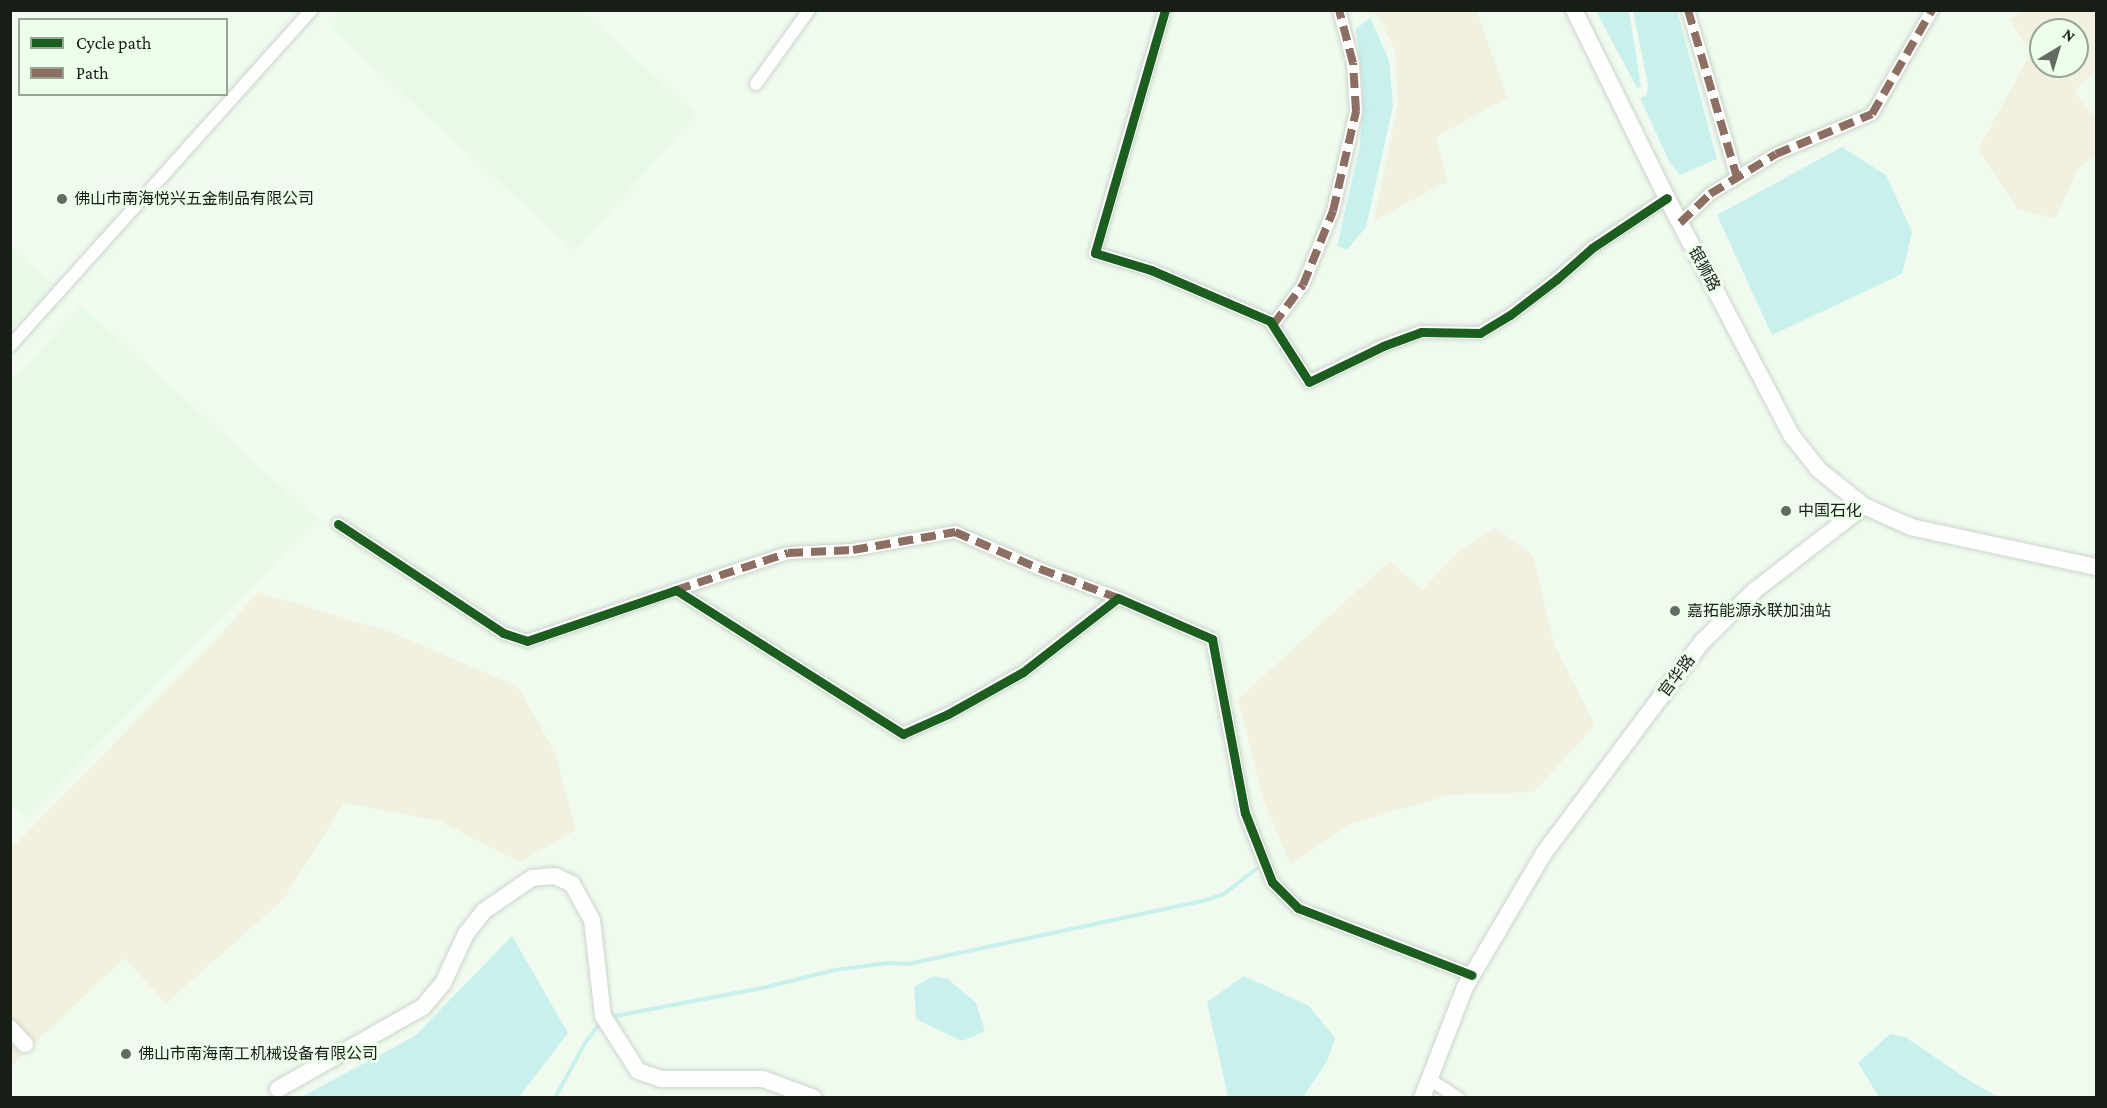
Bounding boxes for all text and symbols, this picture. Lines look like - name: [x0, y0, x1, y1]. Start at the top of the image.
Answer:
- legend: [18, 18, 228, 96]
- north arrow: [2029, 18, 2089, 78]
- text: N: [2060, 25, 2079, 45]
- text: Cycle path: [76, 33, 151, 53]
- text: Path: [76, 63, 109, 83]
- place label: 佛山市南海悦兴五金制品有限公司: [74, 189, 314, 209]
- marker: 佛山市南海悦兴五金制品有限公司: [55, 192, 69, 206]
- street label: 银狮路: [1684, 243, 1724, 295]
- place label: 中国石化: [1798, 501, 1862, 521]
- marker: 中国石化: [1779, 504, 1793, 518]
- place label: 嘉拓能源永联加油站: [1687, 601, 1831, 621]
- marker: 嘉拓能源永联加油站: [1668, 604, 1682, 618]
- street label: 官华路: [1655, 651, 1699, 701]
- place label: 佛山市南海南工机械设备有限公司: [138, 1044, 378, 1064]
- marker: 佛山市南海南工机械设备有限公司: [119, 1047, 133, 1061]

